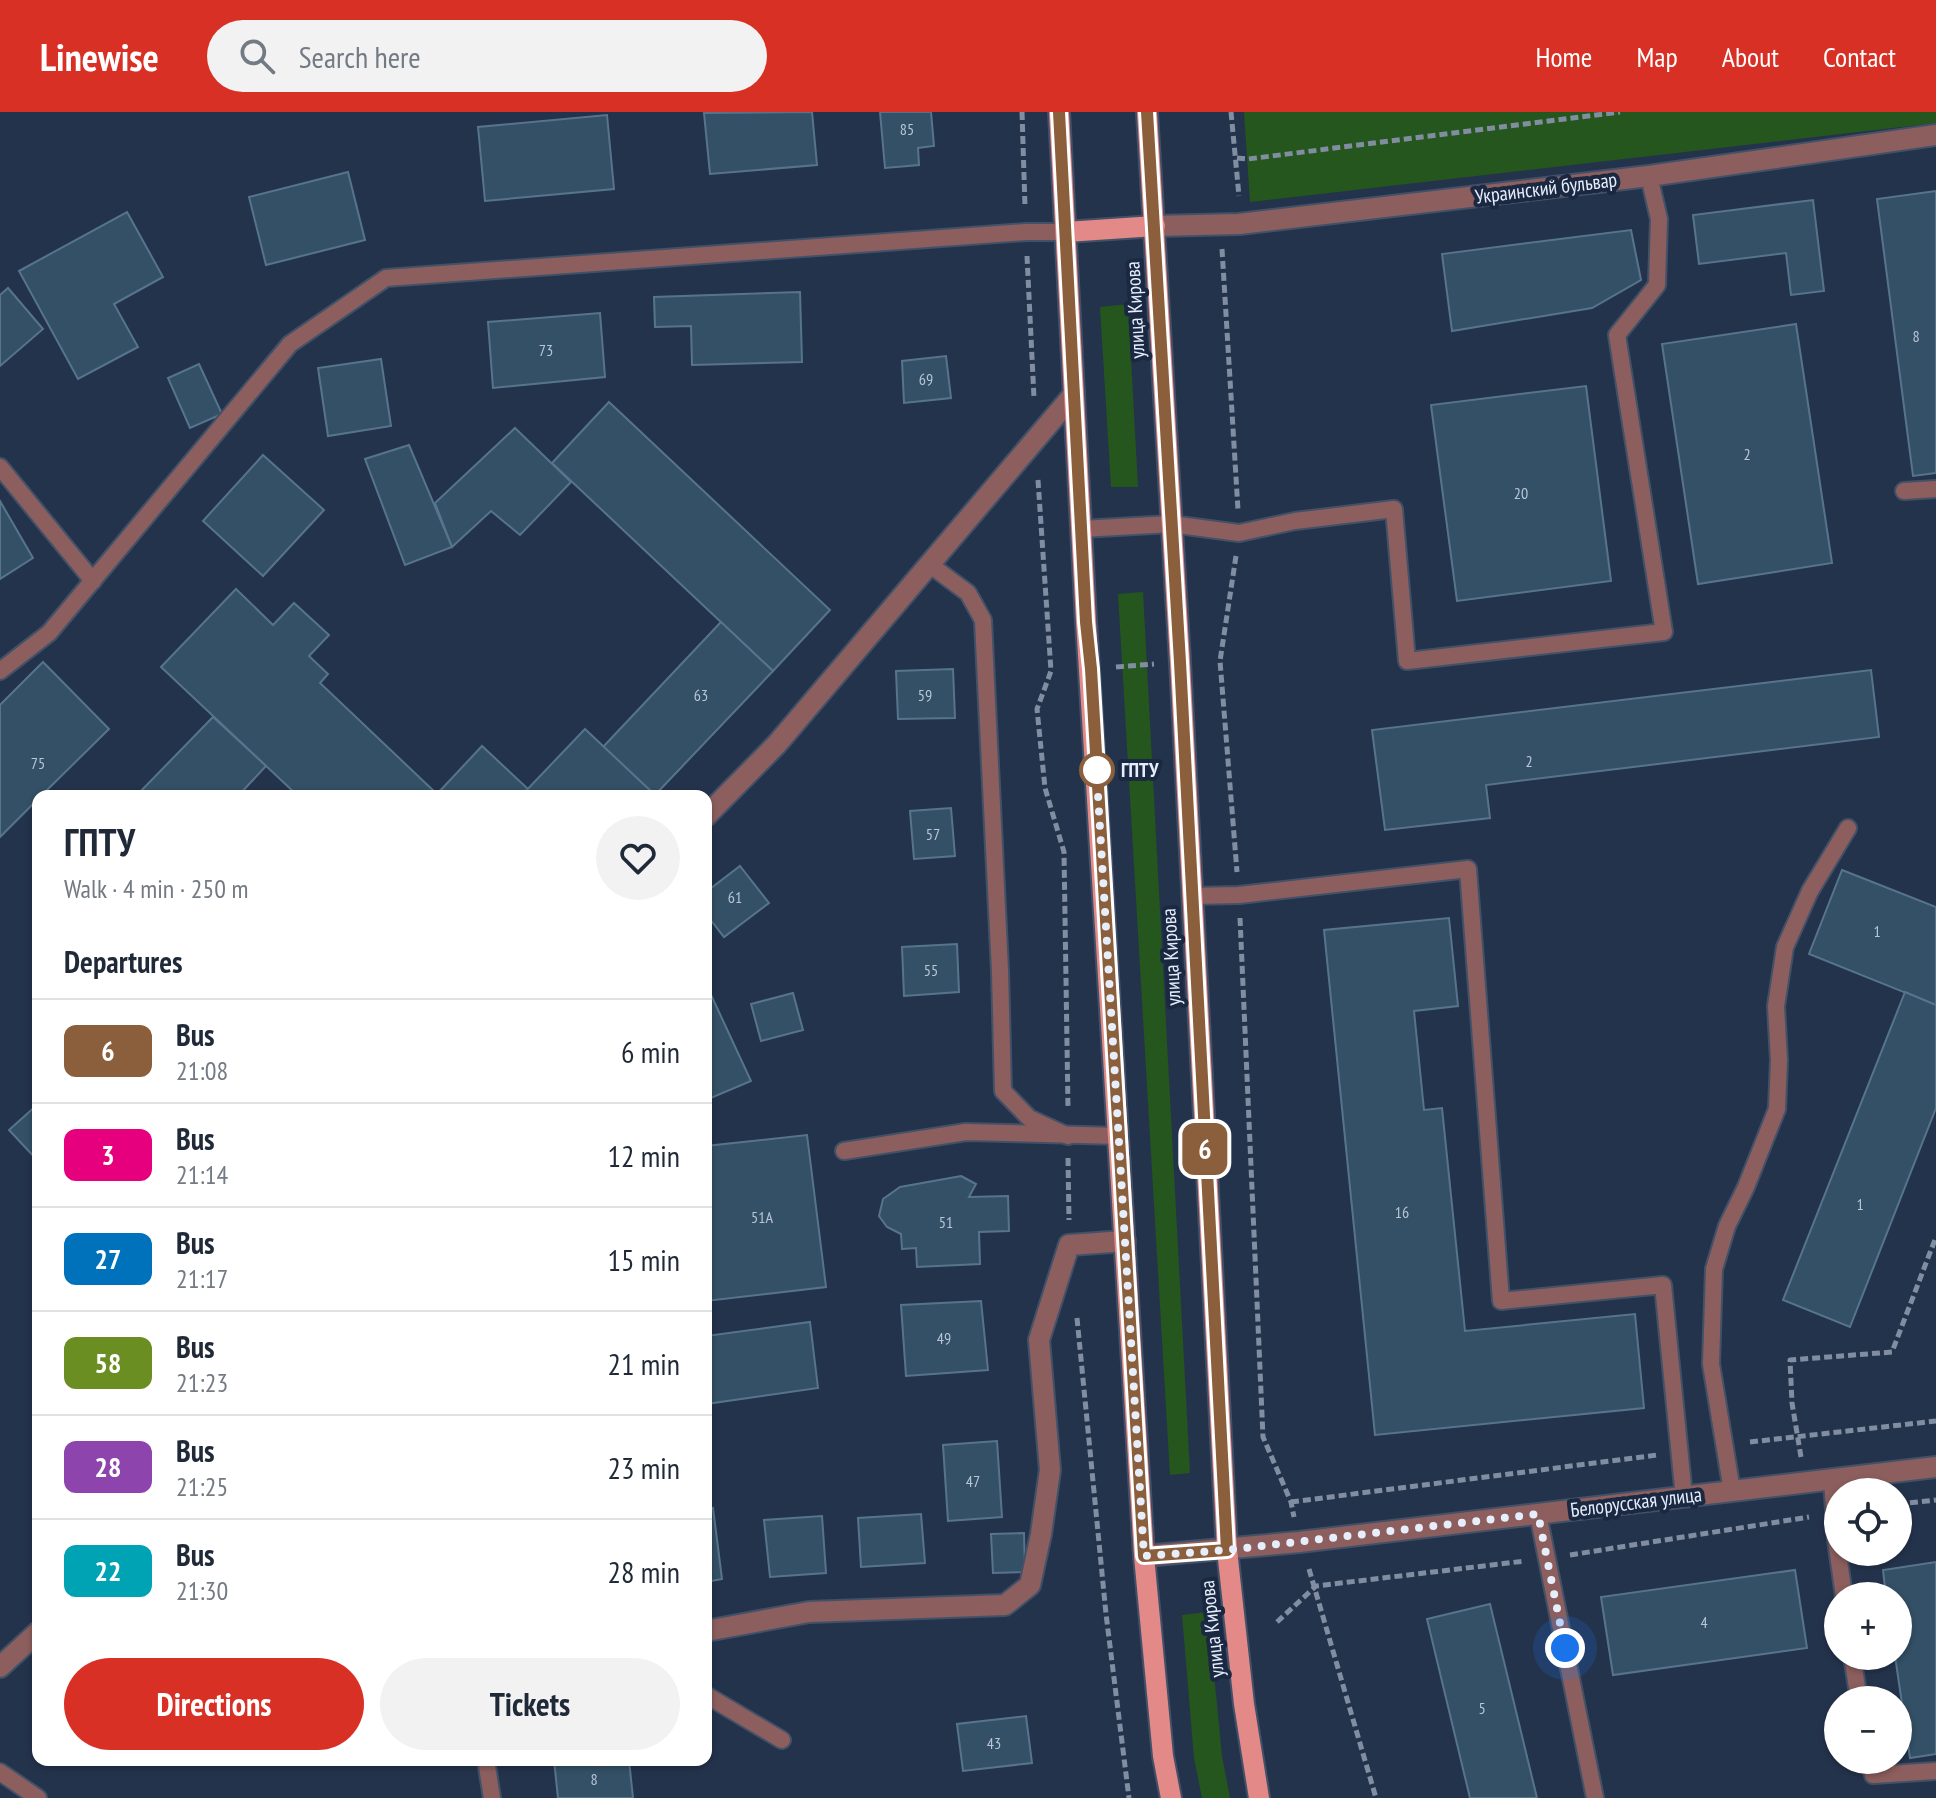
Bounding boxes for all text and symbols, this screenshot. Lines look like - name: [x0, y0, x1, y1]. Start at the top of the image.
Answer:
- search box: [207, 20, 767, 92]
- text: Linewise: [40, 32, 159, 81]
- icon: search: [235, 34, 279, 78]
- text: Search here: [299, 37, 421, 76]
- text: Home: [1536, 38, 1592, 75]
- text: Map: [1636, 38, 1678, 75]
- text: About: [1722, 38, 1779, 75]
- text: Contact: [1823, 38, 1896, 75]
- house number: 85: [900, 119, 914, 139]
- street label: Украинский бульвар: [1474, 166, 1618, 210]
- street label: улица Кирова: [1119, 261, 1151, 359]
- house number: 8: [1912, 326, 1920, 346]
- house number: 73: [539, 340, 553, 360]
- house number: 69: [919, 369, 933, 389]
- house number: 2: [1743, 444, 1751, 464]
- house number: 20: [1514, 483, 1528, 503]
- house number: 63: [694, 685, 708, 705]
- house number: 59: [918, 685, 932, 705]
- house number: 2: [1525, 751, 1533, 771]
- house number: 75: [31, 753, 45, 773]
- marker: ГПТУ: [1080, 753, 1114, 787]
- place label: ГПТУ: [1121, 757, 1159, 783]
- button: heart: [596, 816, 680, 900]
- text: ГПТУ: [64, 817, 135, 866]
- house number: 57: [926, 824, 940, 844]
- text: Walk · 4 min · 250 m: [64, 872, 248, 905]
- house number: 61: [728, 887, 742, 907]
- street label: улица Кирова: [1155, 908, 1187, 1006]
- house number: 1: [1873, 921, 1881, 941]
- text: Departures: [64, 942, 182, 981]
- house number: 55: [924, 960, 938, 980]
- text: Bus: [176, 1015, 215, 1054]
- text: 6: [101, 1032, 115, 1069]
- text: 6 min: [621, 1032, 680, 1071]
- text: 21:08: [176, 1054, 228, 1087]
- text: Bus: [176, 1119, 215, 1158]
- line badge: 6: [1179, 1123, 1231, 1175]
- text: 6: [1198, 1130, 1212, 1167]
- text: 3: [101, 1136, 115, 1173]
- text: 12 min: [607, 1136, 680, 1175]
- text: 21:14: [176, 1158, 228, 1191]
- house number: 1: [1856, 1194, 1864, 1214]
- house number: 16: [1395, 1202, 1409, 1222]
- house number: 51А: [751, 1207, 773, 1227]
- house number: 51: [939, 1212, 953, 1232]
- text: Bus: [176, 1223, 215, 1262]
- text: 27: [95, 1240, 121, 1277]
- text: 15 min: [607, 1240, 680, 1279]
- text: 21:17: [176, 1262, 228, 1295]
- text: Bus: [176, 1327, 215, 1366]
- house number: 49: [937, 1328, 951, 1348]
- text: 58: [95, 1344, 121, 1381]
- text: 21 min: [607, 1344, 680, 1383]
- text: 21:23: [176, 1366, 228, 1399]
- text: Bus: [176, 1431, 215, 1470]
- text: 28: [95, 1448, 121, 1485]
- text: 23 min: [607, 1448, 680, 1487]
- text: 21:25: [176, 1470, 228, 1503]
- house number: 47: [966, 1471, 980, 1491]
- map controls: [1824, 1478, 1912, 1774]
- button: locate: [1824, 1478, 1912, 1566]
- street label: Белорусская улица: [1569, 1481, 1703, 1523]
- text: Bus: [176, 1535, 215, 1574]
- text: 22: [95, 1552, 121, 1589]
- text: 28 min: [607, 1552, 680, 1591]
- text: 21:30: [176, 1574, 228, 1607]
- street label: улица Кирова: [1194, 1579, 1230, 1679]
- button: +: [1824, 1582, 1912, 1670]
- house number: 4: [1700, 1612, 1708, 1632]
- your location: [1545, 1628, 1585, 1668]
- button: Directions: [64, 1658, 364, 1750]
- button: Tickets: [380, 1658, 680, 1750]
- button: −: [1824, 1686, 1912, 1774]
- house number: 5: [1478, 1698, 1486, 1718]
- house number: 43: [987, 1733, 1001, 1753]
- house number: 8: [590, 1769, 598, 1789]

